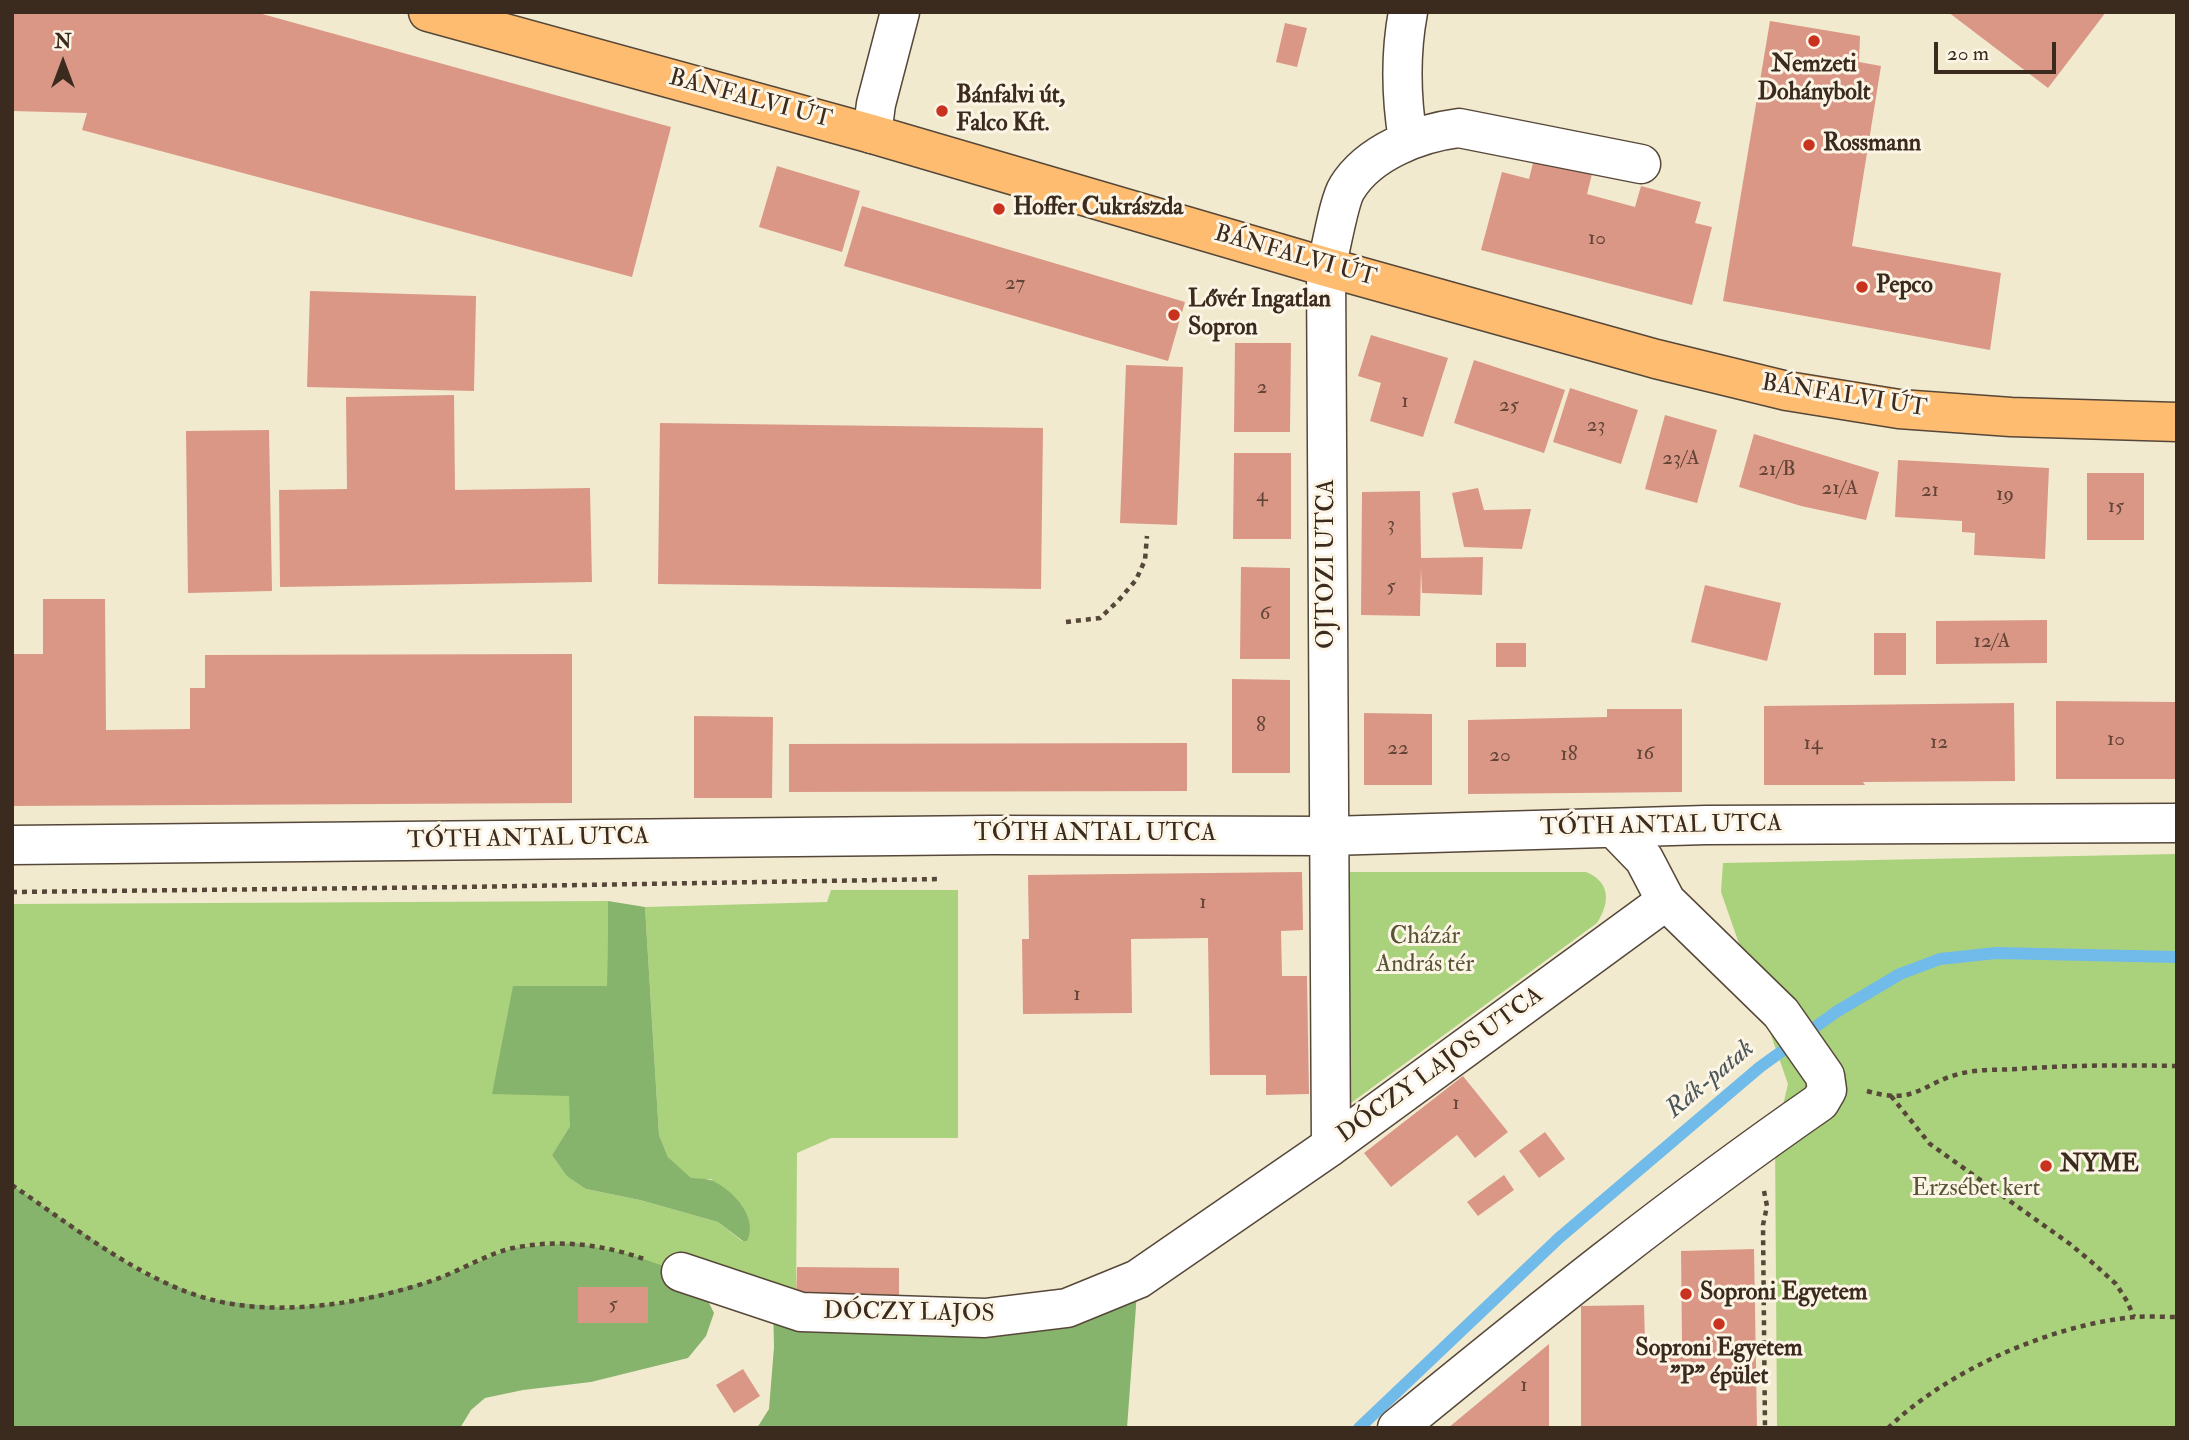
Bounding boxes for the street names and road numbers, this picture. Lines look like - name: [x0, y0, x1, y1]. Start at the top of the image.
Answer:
- street label: BÁNFALVI ÚT: [666, 64, 834, 136]
- street label: BÁNFALVI ÚT: [1211, 220, 1379, 294]
- street label: BÁNFALVI ÚT: [1759, 370, 1929, 424]
- street label: OJTOZI UTCA: [1314, 479, 1342, 649]
- street label: TÓTH ANTAL UTCA: [1540, 810, 1782, 844]
- street label: TÓTH ANTAL UTCA: [974, 821, 1216, 849]
- street label: TÓTH ANTAL UTCA: [407, 823, 649, 857]
- street label: DÓCZY LAJOS UTCA: [1333, 982, 1549, 1150]
- street label: DÓCZY LAJOS: [823, 1298, 995, 1330]

